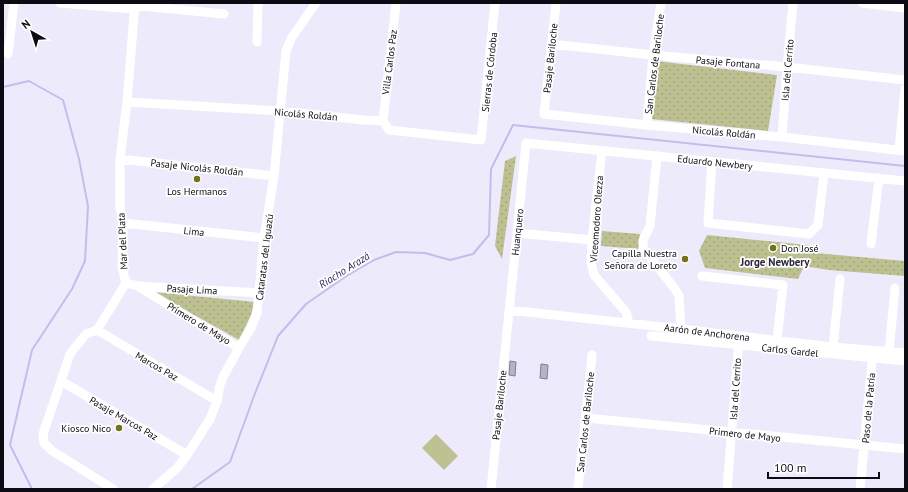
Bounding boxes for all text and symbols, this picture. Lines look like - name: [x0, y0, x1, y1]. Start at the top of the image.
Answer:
- north arrow: [12, 12, 52, 52]
- street label: San Carlos de Bariloche: [642, 13, 667, 115]
- text: N: [18, 17, 33, 32]
- street label: Pasaje Bariloche: [540, 23, 561, 94]
- street label: Villa Carlos Paz: [379, 29, 400, 96]
- street label: Sierras de Córdoba: [479, 32, 500, 113]
- street label: Isla del Cerrito: [778, 38, 797, 102]
- street label: Pasaje Fontana: [695, 53, 761, 72]
- street label: Nicolás Roldán: [274, 105, 338, 124]
- street label: Nicolás Roldán: [692, 123, 756, 142]
- street label: Eduardo Newbery: [677, 152, 753, 173]
- street label: Pasaje Nicolás Roldán: [150, 156, 244, 179]
- marker: Los Hermanos: [192, 174, 202, 184]
- street label: Viceomodoro Olezza: [587, 175, 606, 264]
- place label: Los Hermanos: [167, 185, 227, 198]
- street label: Huanquero: [509, 208, 526, 256]
- street label: Mar del Plata: [115, 212, 130, 270]
- street label: Cataratas del Iguazú: [253, 213, 276, 301]
- street label: Lima: [183, 224, 205, 239]
- place label: Don José: [781, 242, 819, 255]
- marker: Don José: [768, 243, 778, 253]
- place label: Capilla Nuestra Señora de Loreto: [605, 247, 677, 272]
- water label: Riacho Arazá: [316, 248, 373, 291]
- marker: Capilla Nuestra Señora de Loreto: [680, 254, 690, 264]
- district label: Jorge Newbery: [739, 255, 810, 269]
- street label: Pasaje Lima: [166, 282, 218, 297]
- street label: Primero de Mayo: [165, 299, 233, 348]
- street label: Aarón de Anchorena: [663, 321, 750, 344]
- street label: Carlos Gardel: [761, 341, 819, 360]
- street label: Marcos Paz: [133, 349, 181, 384]
- street label: Isla del Cerrito: [727, 358, 744, 421]
- street label: Pasaje Bariloche: [489, 370, 510, 441]
- street label: San Carlos de Bariloche: [574, 371, 597, 473]
- street label: Paso de la Patria: [859, 372, 878, 444]
- street label: Pasaje Marcos Paz: [87, 393, 160, 443]
- place label: Kiosco Nico: [61, 422, 111, 435]
- marker: Kiosco Nico: [114, 423, 124, 433]
- street label: Primero de Mayo: [709, 424, 781, 445]
- scale bar: [768, 454, 879, 480]
- text: 100 m: [774, 460, 807, 475]

